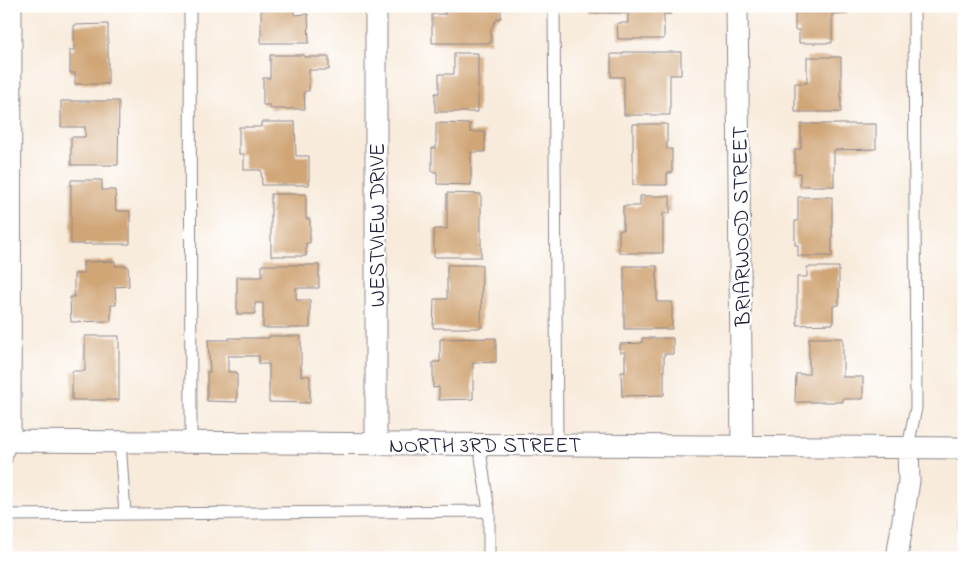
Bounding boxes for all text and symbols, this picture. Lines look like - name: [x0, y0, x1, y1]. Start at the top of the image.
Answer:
- street label: BRIARWOOD STREET: [725, 125, 761, 327]
- street label: WESTVIEW DRIVE: [363, 143, 395, 307]
- street label: NORTH 3RD STREET: [389, 431, 581, 463]

